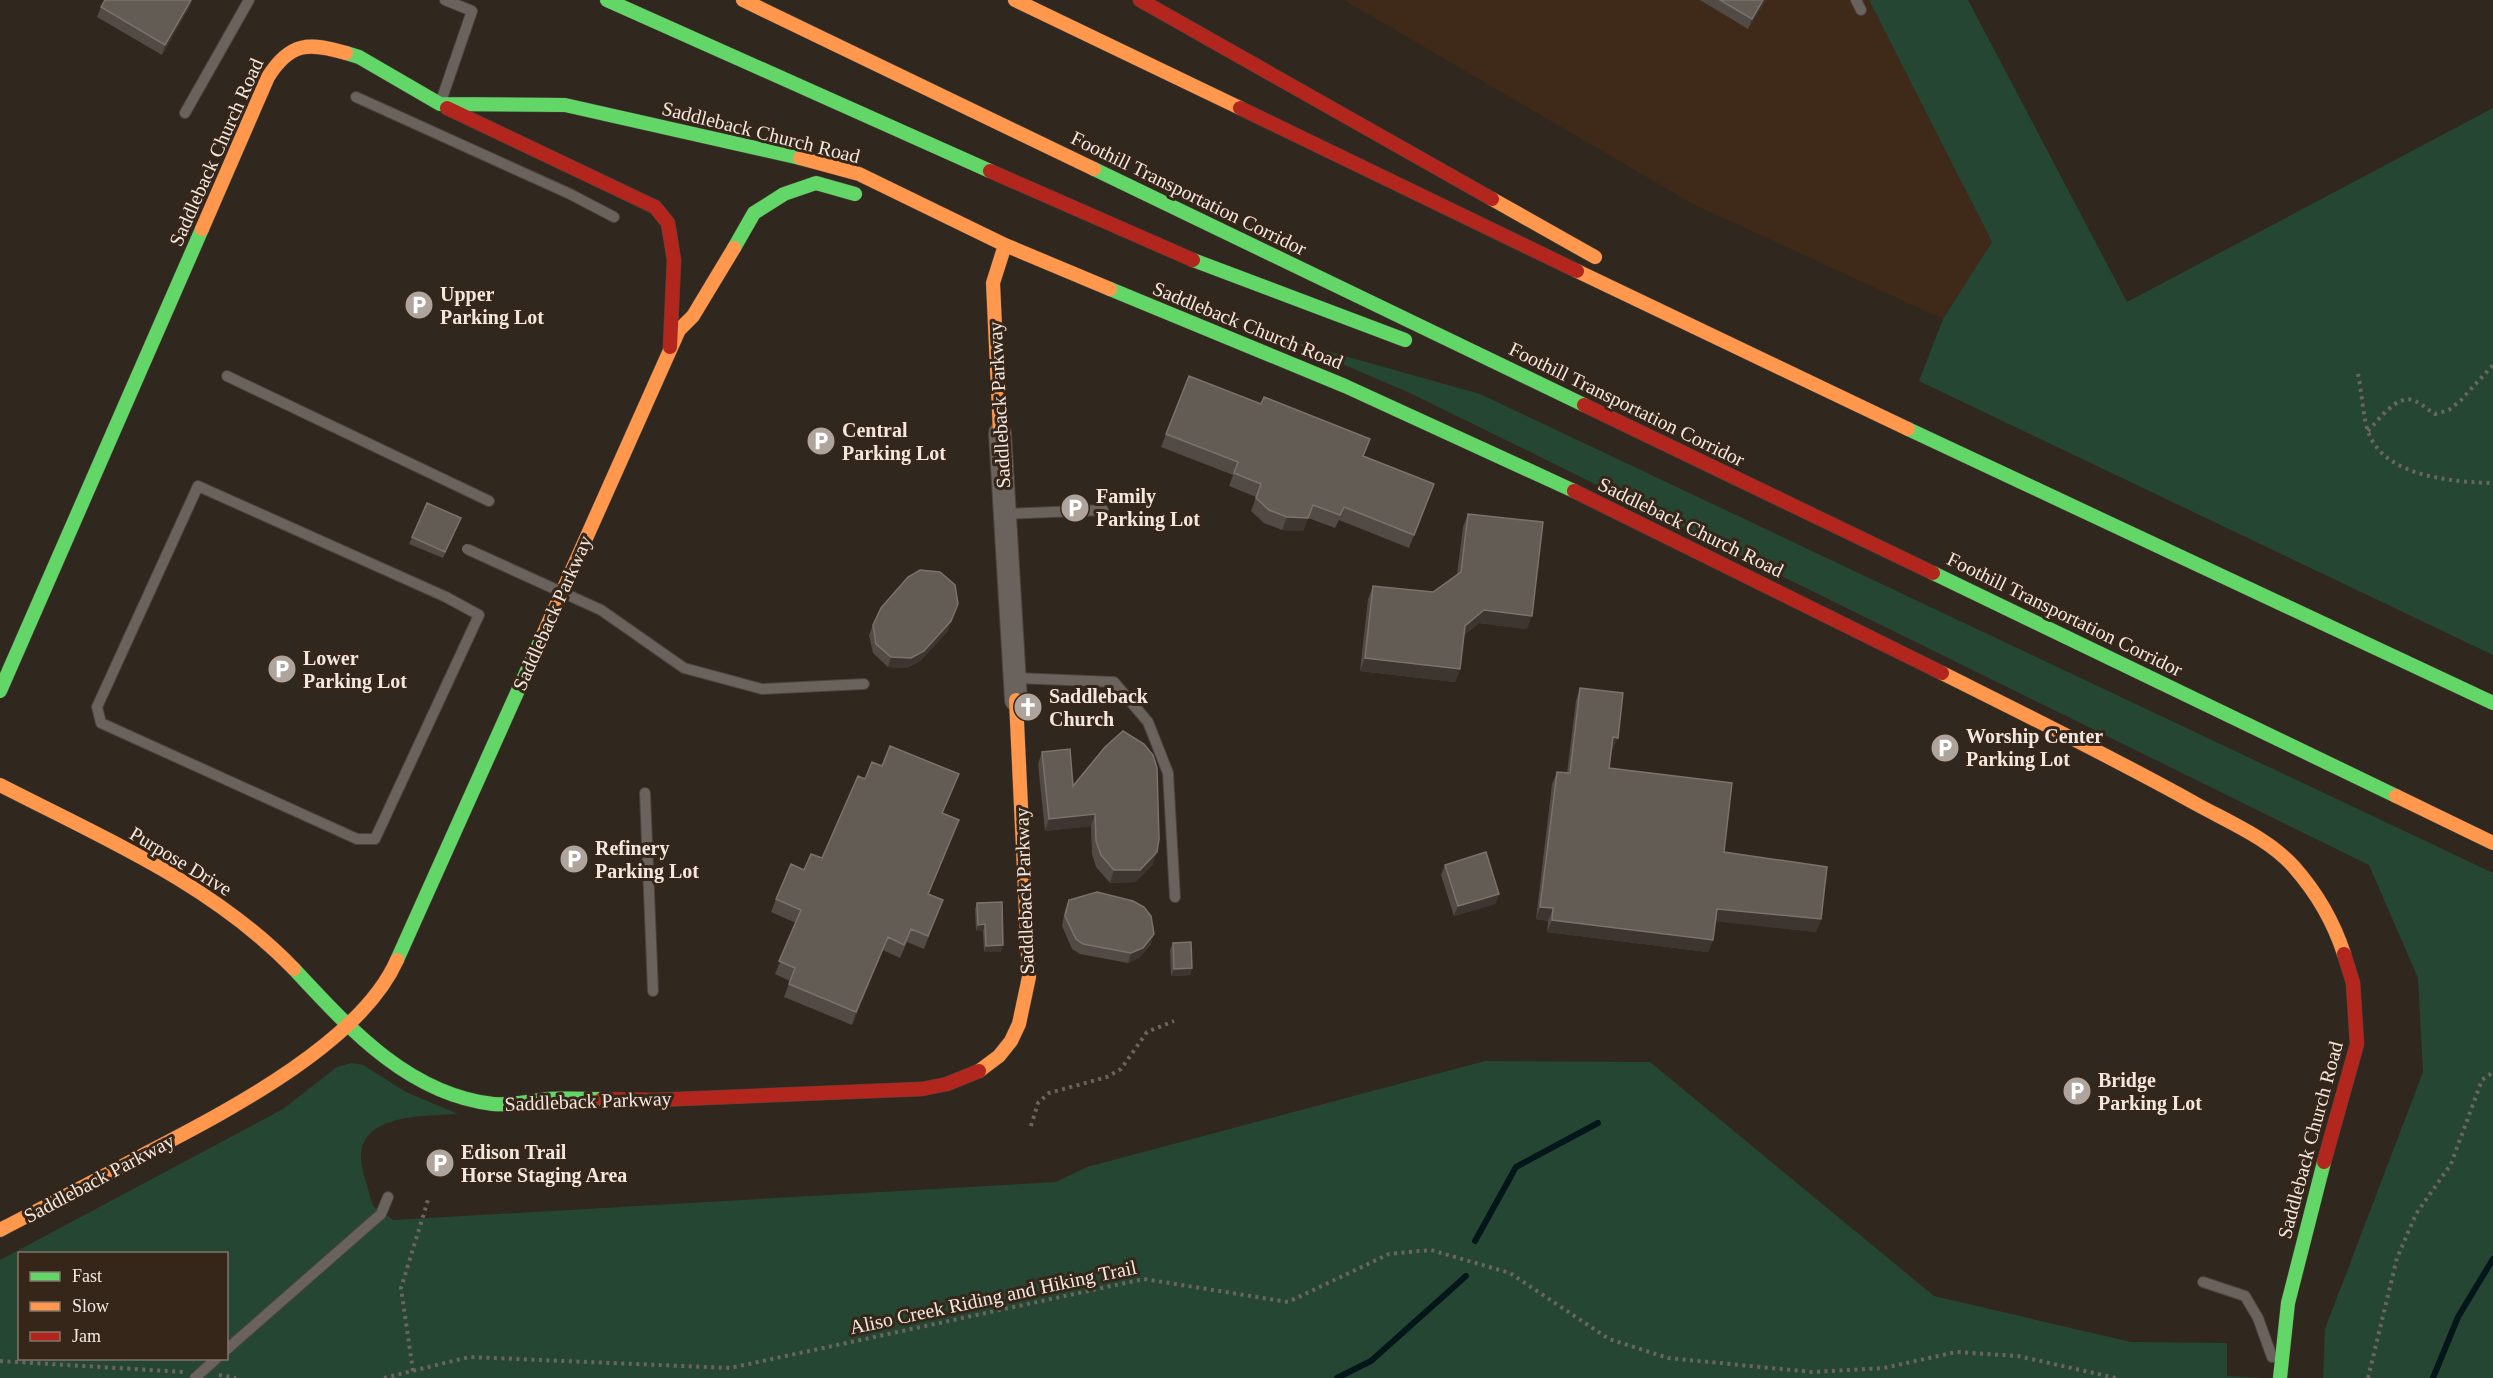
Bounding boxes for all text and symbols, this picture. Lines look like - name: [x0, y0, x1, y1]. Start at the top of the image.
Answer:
- street label: Saddleback Church Road: [165, 55, 267, 249]
- street label: Saddleback Church Road: [660, 97, 862, 167]
- street label: Foothill Transportation Corridor: [1067, 126, 1310, 261]
- street label: Saddleback Church Road: [1150, 277, 1346, 373]
- place label: Upper Parking Lot: [440, 283, 544, 329]
- parking icon: Upper Parking Lot: [403, 289, 435, 321]
- street label: Saddleback Parkway: [984, 321, 1015, 489]
- street label: Foothill Transportation Corridor: [1505, 337, 1748, 472]
- place label: Central Parking Lot: [842, 419, 946, 465]
- parking icon: Central Parking Lot: [805, 425, 837, 457]
- street label: Saddleback Church Road: [1595, 473, 1787, 581]
- place label: Family Parking Lot: [1096, 485, 1200, 531]
- parking icon: Family Parking Lot: [1059, 492, 1091, 524]
- street label: Saddleback Parkway: [508, 532, 597, 694]
- street label: Foothill Transportation Corridor: [1943, 547, 2186, 682]
- place label: Lower Parking Lot: [303, 647, 407, 693]
- parking icon: Lower Parking Lot: [266, 653, 298, 685]
- place label: Saddleback Church: [1049, 685, 1149, 730]
- church icon: Saddleback Church: [1012, 691, 1044, 723]
- place label: Worship Center Parking Lot: [1966, 725, 2103, 771]
- parking icon: Worship Center Parking Lot: [1929, 732, 1961, 764]
- street label: Saddleback Parkway: [1010, 807, 1039, 975]
- street label: Purpose Drive: [126, 822, 236, 901]
- place label: Refinery Parking Lot: [595, 837, 699, 883]
- parking icon: Refinery Parking Lot: [558, 843, 590, 875]
- street label: Saddleback Church Road: [2273, 1039, 2347, 1241]
- place label: Bridge Parking Lot: [2098, 1069, 2202, 1115]
- parking icon: Bridge Parking Lot: [2061, 1075, 2093, 1107]
- street label: Saddleback Parkway: [504, 1087, 672, 1116]
- street label: Saddleback Parkway: [20, 1129, 178, 1228]
- place label: Edison Trail Horse Staging Area: [461, 1141, 627, 1187]
- parking icon: Edison Trail Horse Staging Area: [424, 1147, 456, 1179]
- legend: [18, 1252, 228, 1360]
- street label: Aliso Creek Riding and Hiking Trail: [848, 1256, 1139, 1339]
- text: Fast: [72, 1266, 102, 1286]
- text: Slow: [72, 1296, 109, 1316]
- text: Jam: [72, 1326, 101, 1346]

